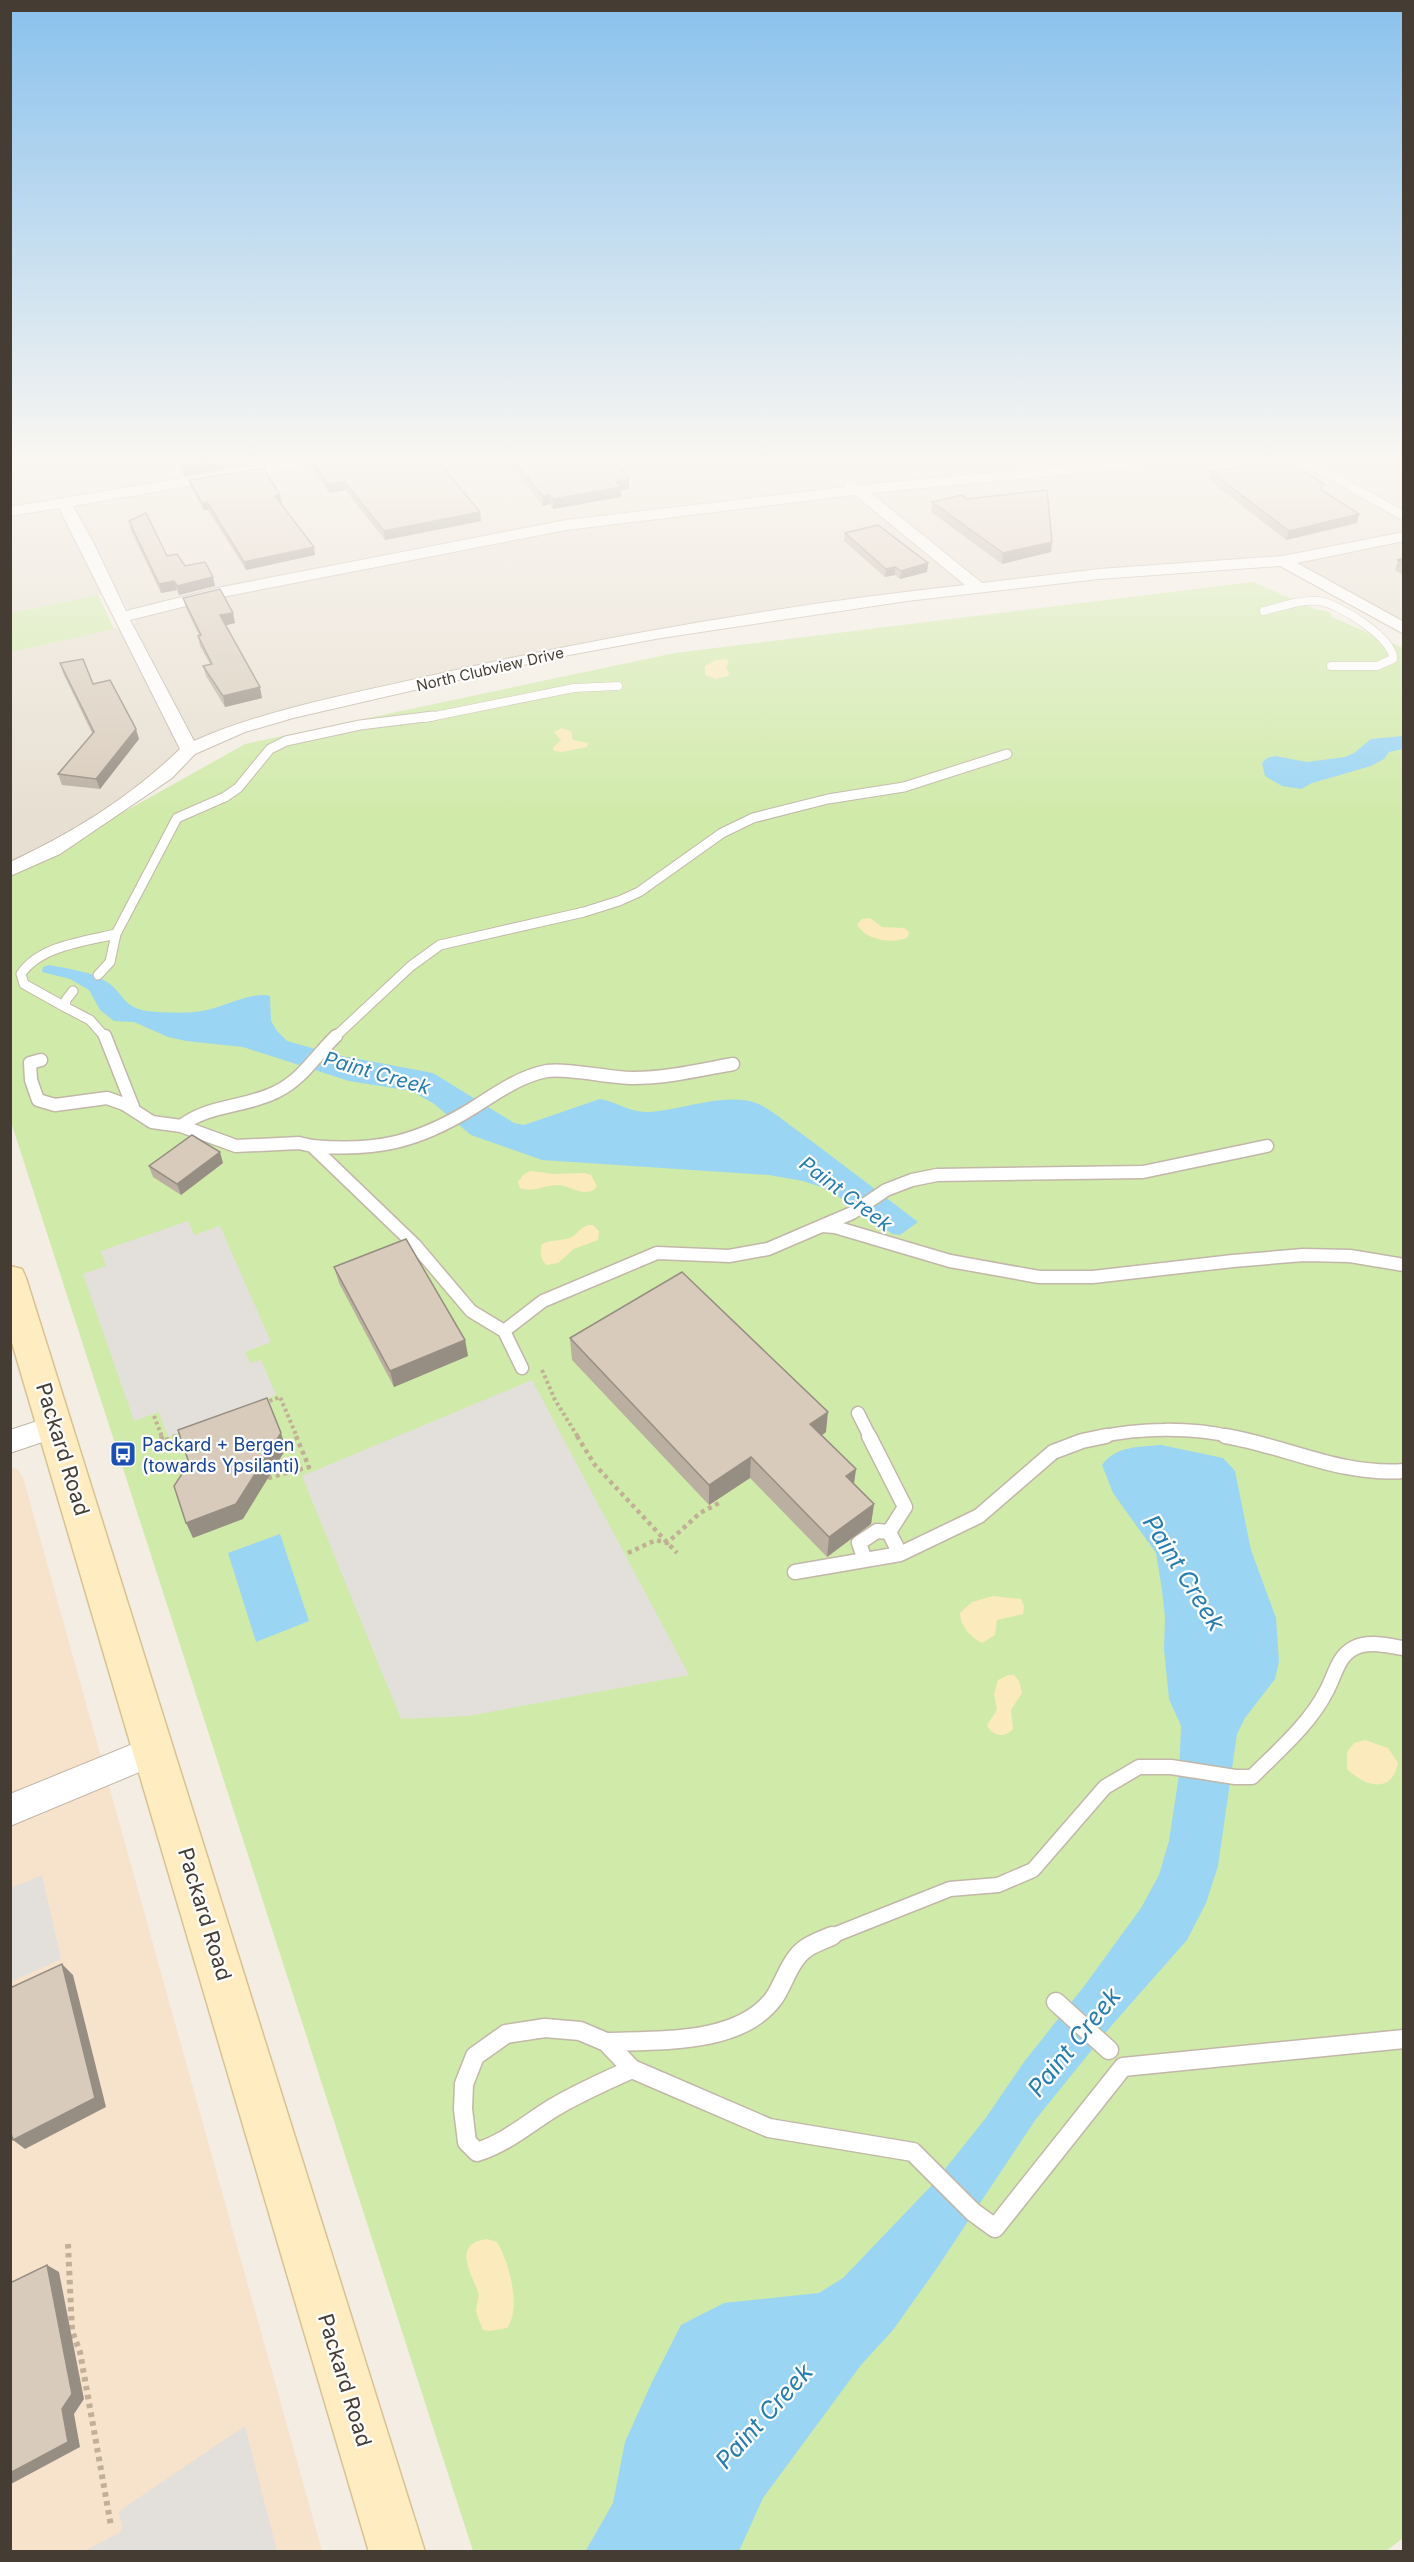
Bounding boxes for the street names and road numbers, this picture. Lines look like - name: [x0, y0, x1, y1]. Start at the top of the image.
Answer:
- street label: North Clubview Drive: [414, 643, 566, 695]
- street label: Packard Road: [31, 1380, 95, 1518]
- street label: Packard Road: [173, 1845, 237, 1983]
- street label: Packard Road: [313, 2311, 377, 2449]

